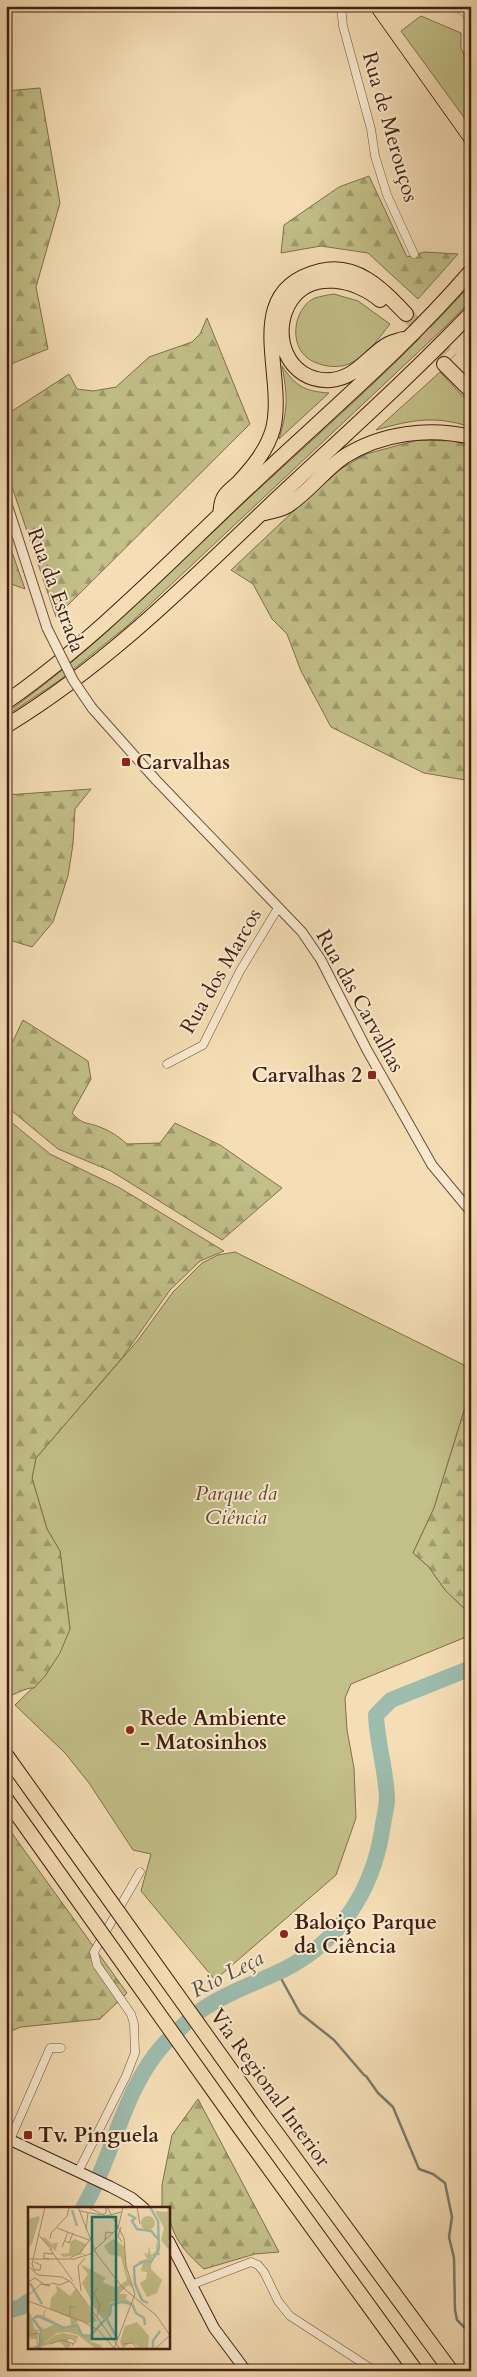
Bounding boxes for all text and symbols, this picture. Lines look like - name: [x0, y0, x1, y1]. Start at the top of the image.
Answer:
- street label: Rua de Merouços: [355, 49, 425, 205]
- street label: Rua da Estrada: [20, 524, 92, 656]
- place label: Carvalhas: [136, 748, 230, 777]
- marker: Carvalhas: [120, 756, 132, 768]
- street label: Rua dos Marcos: [173, 903, 269, 1039]
- street label: Rua das Carvalhas: [309, 924, 411, 1078]
- place label: Carvalhas 2: [251, 1061, 362, 1090]
- marker: Carvalhas 2: [366, 1069, 378, 1081]
- park label: Parque da Ciência: [195, 1479, 277, 1532]
- place label: Rede Ambiente - Matosinhos: [140, 1704, 287, 1757]
- marker: Rede Ambiente - Matosinhos: [124, 1724, 136, 1736]
- place label: Baloiço Parque da Ciência: [294, 1908, 437, 1961]
- marker: Baloiço Parque da Ciência: [278, 1928, 290, 1940]
- water label: Rio Leça: [185, 1943, 269, 2005]
- street label: Via Regional Interior: [203, 2003, 337, 2173]
- place label: Tv. Pinguela: [38, 2121, 160, 2150]
- marker: Tv. Pinguela: [22, 2129, 34, 2141]
- inset map: [28, 2207, 170, 2350]

